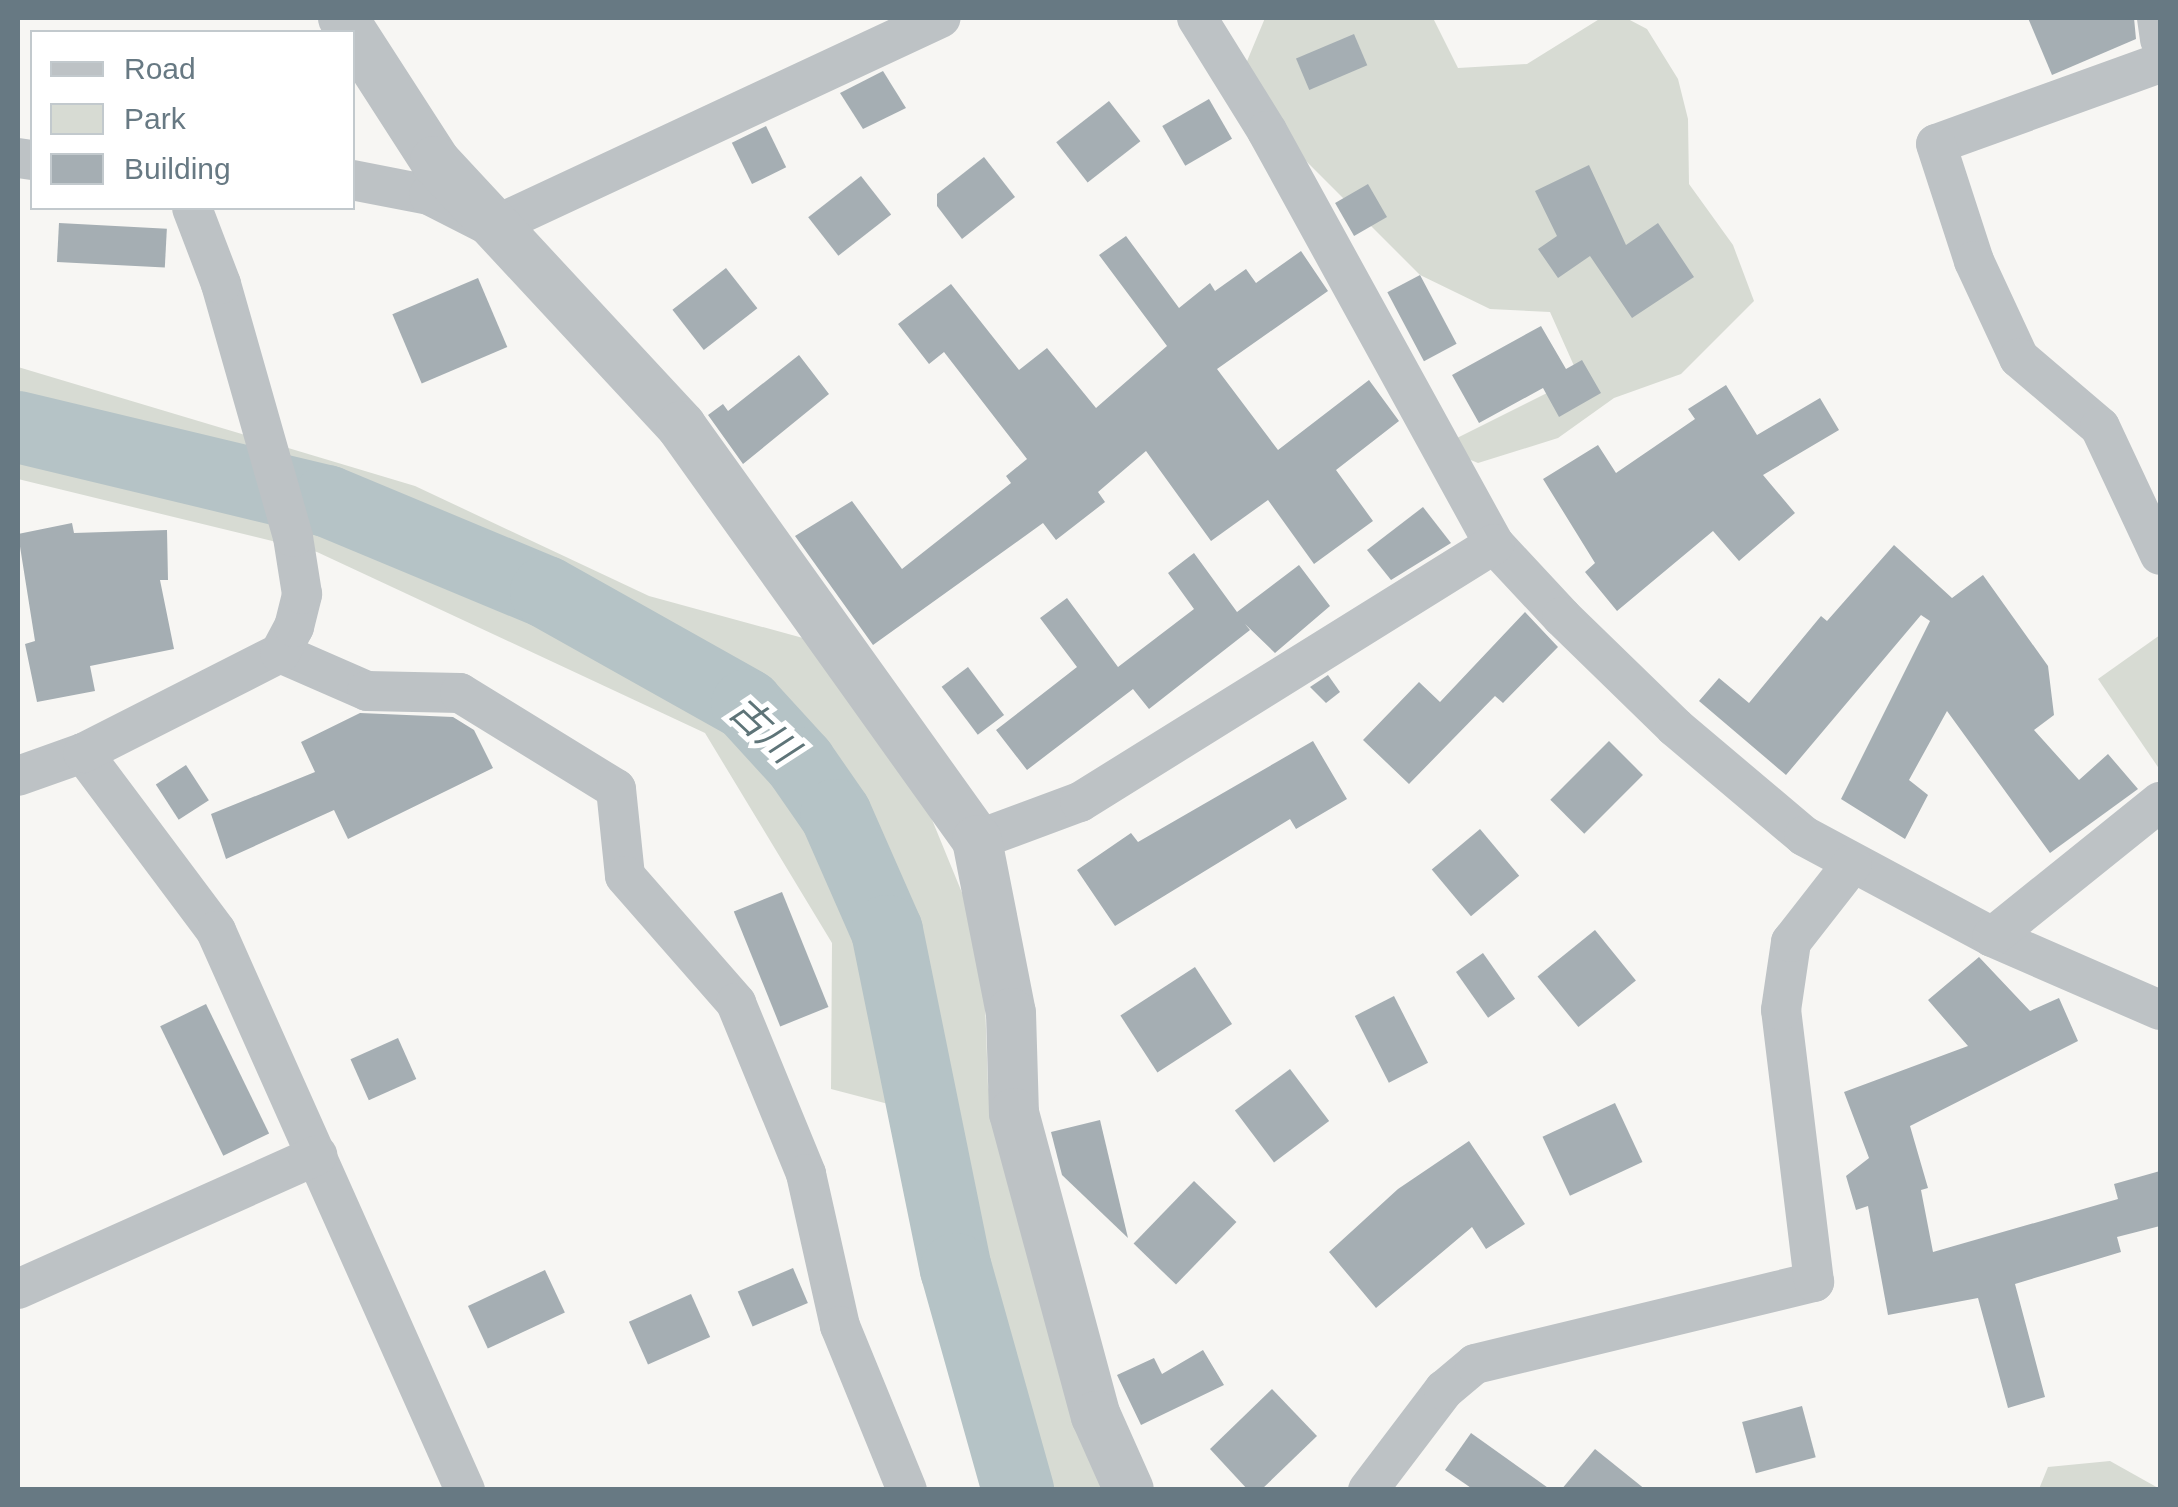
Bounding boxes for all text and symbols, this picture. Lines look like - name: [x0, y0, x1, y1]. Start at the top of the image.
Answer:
- legend: [30, 30, 355, 210]
- text: Road: [124, 52, 196, 85]
- text: Park: [124, 102, 186, 135]
- text: Building: [124, 152, 231, 185]
- water label: 古川: [720, 687, 806, 773]

